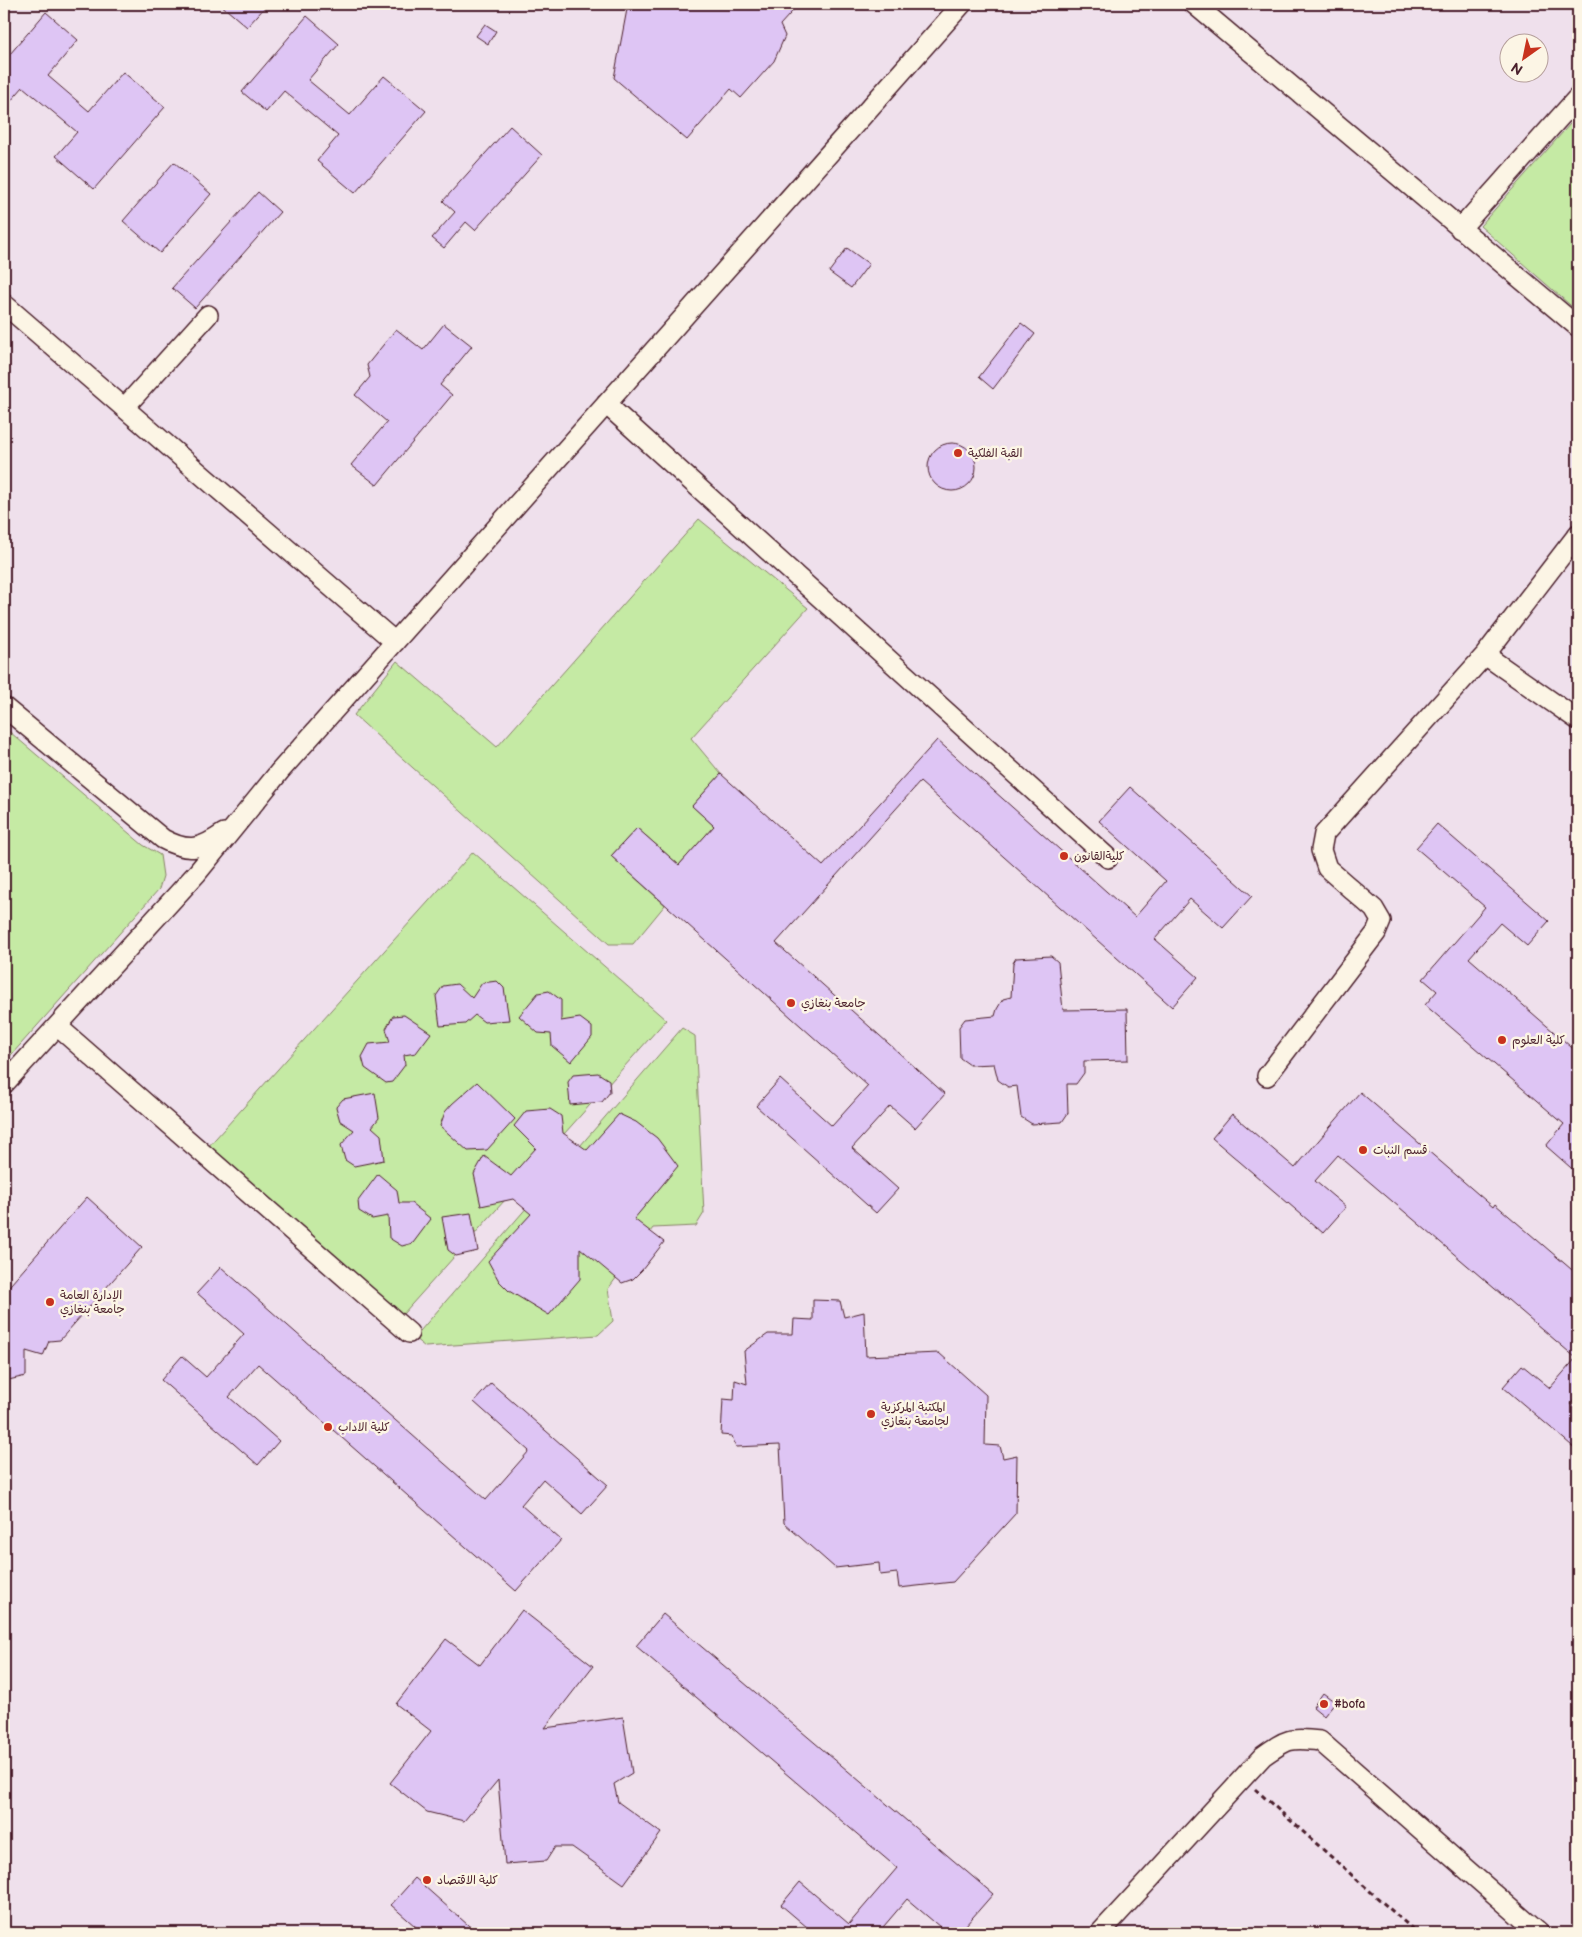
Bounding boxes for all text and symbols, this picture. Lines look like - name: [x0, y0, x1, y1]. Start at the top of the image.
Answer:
- north arrow: [1500, 32, 1550, 82]
- text: N: [1508, 58, 1526, 78]
- place label: القبة الفلكية: [968, 446, 1022, 461]
- marker: القبة الفلكية: [952, 447, 964, 459]
- place label: كليةالقانون: [1074, 849, 1124, 864]
- marker: كليةالقانون: [1058, 850, 1070, 862]
- place label: جامعة بنغازي: [801, 996, 866, 1012]
- marker: جامعة بنغازي: [785, 997, 797, 1009]
- place label: كلية العلوم: [1512, 1033, 1565, 1049]
- marker: كلية العلوم: [1496, 1034, 1508, 1046]
- place label: قسم النبات: [1373, 1143, 1428, 1159]
- marker: قسم النبات: [1357, 1144, 1369, 1156]
- place label: الإدارة العامة جامعة بنغازي: [60, 1288, 125, 1318]
- marker: الإدارة العامة جامعة بنغازي: [44, 1296, 56, 1308]
- place label: المكتبة المركزية لجامعة بنغازي: [881, 1400, 949, 1430]
- marker: المكتبة المركزية لجامعة بنغازي: [865, 1408, 877, 1420]
- place label: كلية الاداب: [338, 1420, 390, 1435]
- marker: كلية الاداب: [322, 1421, 334, 1433]
- place label: #bofa: [1334, 1697, 1365, 1712]
- marker: #bofa: [1318, 1698, 1330, 1710]
- place label: كلية الاقتصاد: [437, 1873, 498, 1888]
- marker: كلية الاقتصاد: [421, 1874, 433, 1886]

